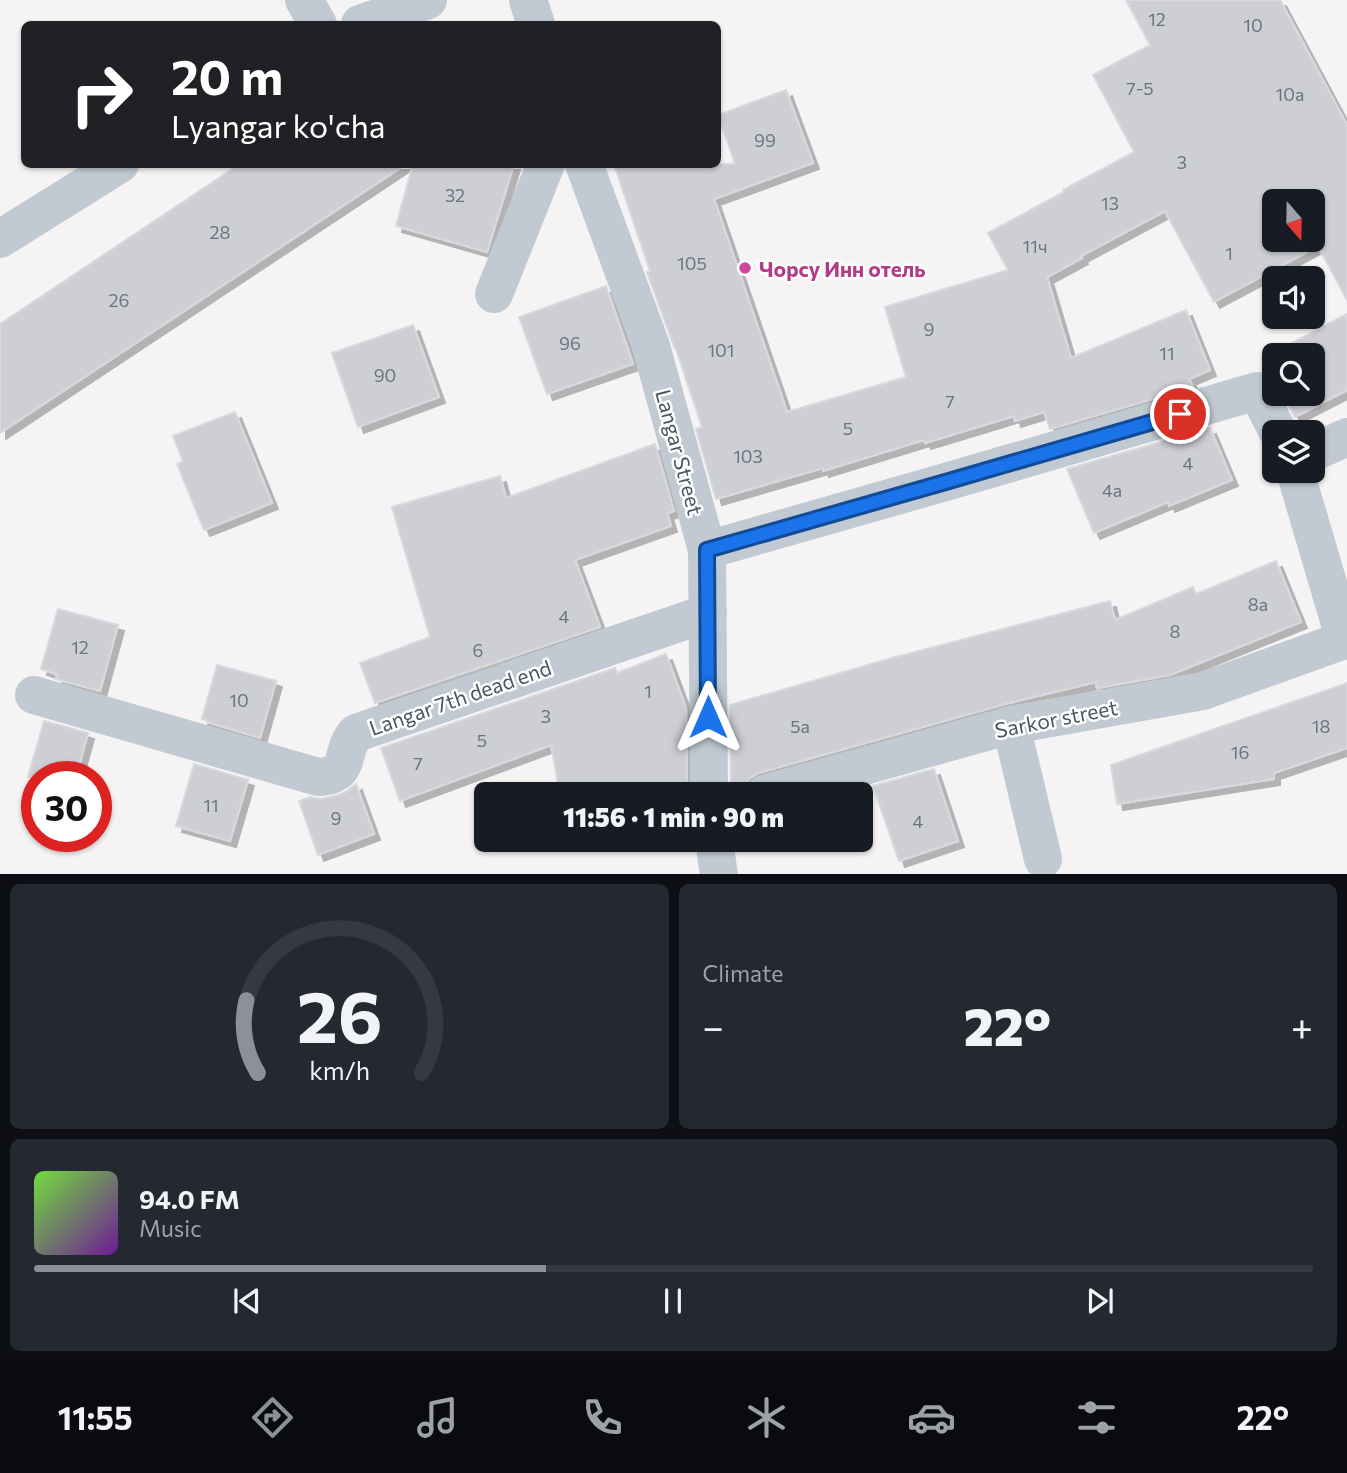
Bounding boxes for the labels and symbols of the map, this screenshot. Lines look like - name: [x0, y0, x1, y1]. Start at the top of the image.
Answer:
- house number: 12: [1148, 8, 1166, 30]
- house number: 10: [1243, 14, 1263, 36]
- house number: 7-5: [1126, 77, 1154, 99]
- house number: 10а: [1276, 83, 1304, 105]
- house number: 99: [754, 129, 776, 151]
- house number: 3: [1177, 151, 1187, 173]
- house number: 32: [445, 184, 465, 206]
- north arrow: [1262, 189, 1325, 252]
- house number: 13: [1101, 192, 1119, 214]
- house number: 28: [210, 221, 231, 243]
- house number: 11ч: [1023, 235, 1047, 257]
- house number: 1: [1225, 242, 1233, 264]
- house number: 105: [677, 252, 707, 274]
- place label: Чорсу Инн отель: [759, 256, 926, 281]
- marker: Чорсу Инн отель: [737, 260, 753, 276]
- house number: 26: [109, 289, 129, 311]
- house number: 9: [924, 318, 934, 340]
- house number: 96: [559, 332, 581, 354]
- house number: 101: [707, 339, 735, 361]
- house number: 11: [1159, 342, 1175, 364]
- house number: 90: [374, 364, 396, 386]
- pin: [1150, 384, 1210, 444]
- street label: Langar Street: [651, 386, 709, 518]
- house number: 7: [945, 390, 955, 412]
- house number: 5: [843, 417, 853, 439]
- house number: 103: [733, 445, 763, 467]
- house number: 4: [1183, 452, 1194, 474]
- house number: 4а: [1102, 479, 1122, 501]
- house number: 8а: [1248, 593, 1268, 615]
- house number: 4: [559, 605, 570, 627]
- house number: 8: [1170, 620, 1181, 642]
- house number: 12: [71, 636, 89, 658]
- house number: 6: [473, 639, 483, 661]
- street label: Langar 7th dead end: [366, 654, 554, 740]
- house number: 1: [644, 680, 652, 702]
- position arrow: [671, 680, 745, 754]
- house number: 10: [229, 689, 249, 711]
- street label: Sarkor street: [993, 694, 1119, 742]
- house number: 3: [541, 705, 551, 727]
- house number: 5а: [790, 715, 810, 737]
- house number: 18: [1312, 715, 1330, 737]
- house number: 5: [477, 729, 487, 751]
- house number: 16: [1231, 741, 1249, 763]
- house number: 7: [413, 752, 423, 774]
- speed limit sign: 30: [21, 761, 112, 852]
- house number: 11: [203, 794, 219, 816]
- house number: 9: [331, 807, 341, 829]
- house number: 4: [913, 810, 924, 832]

